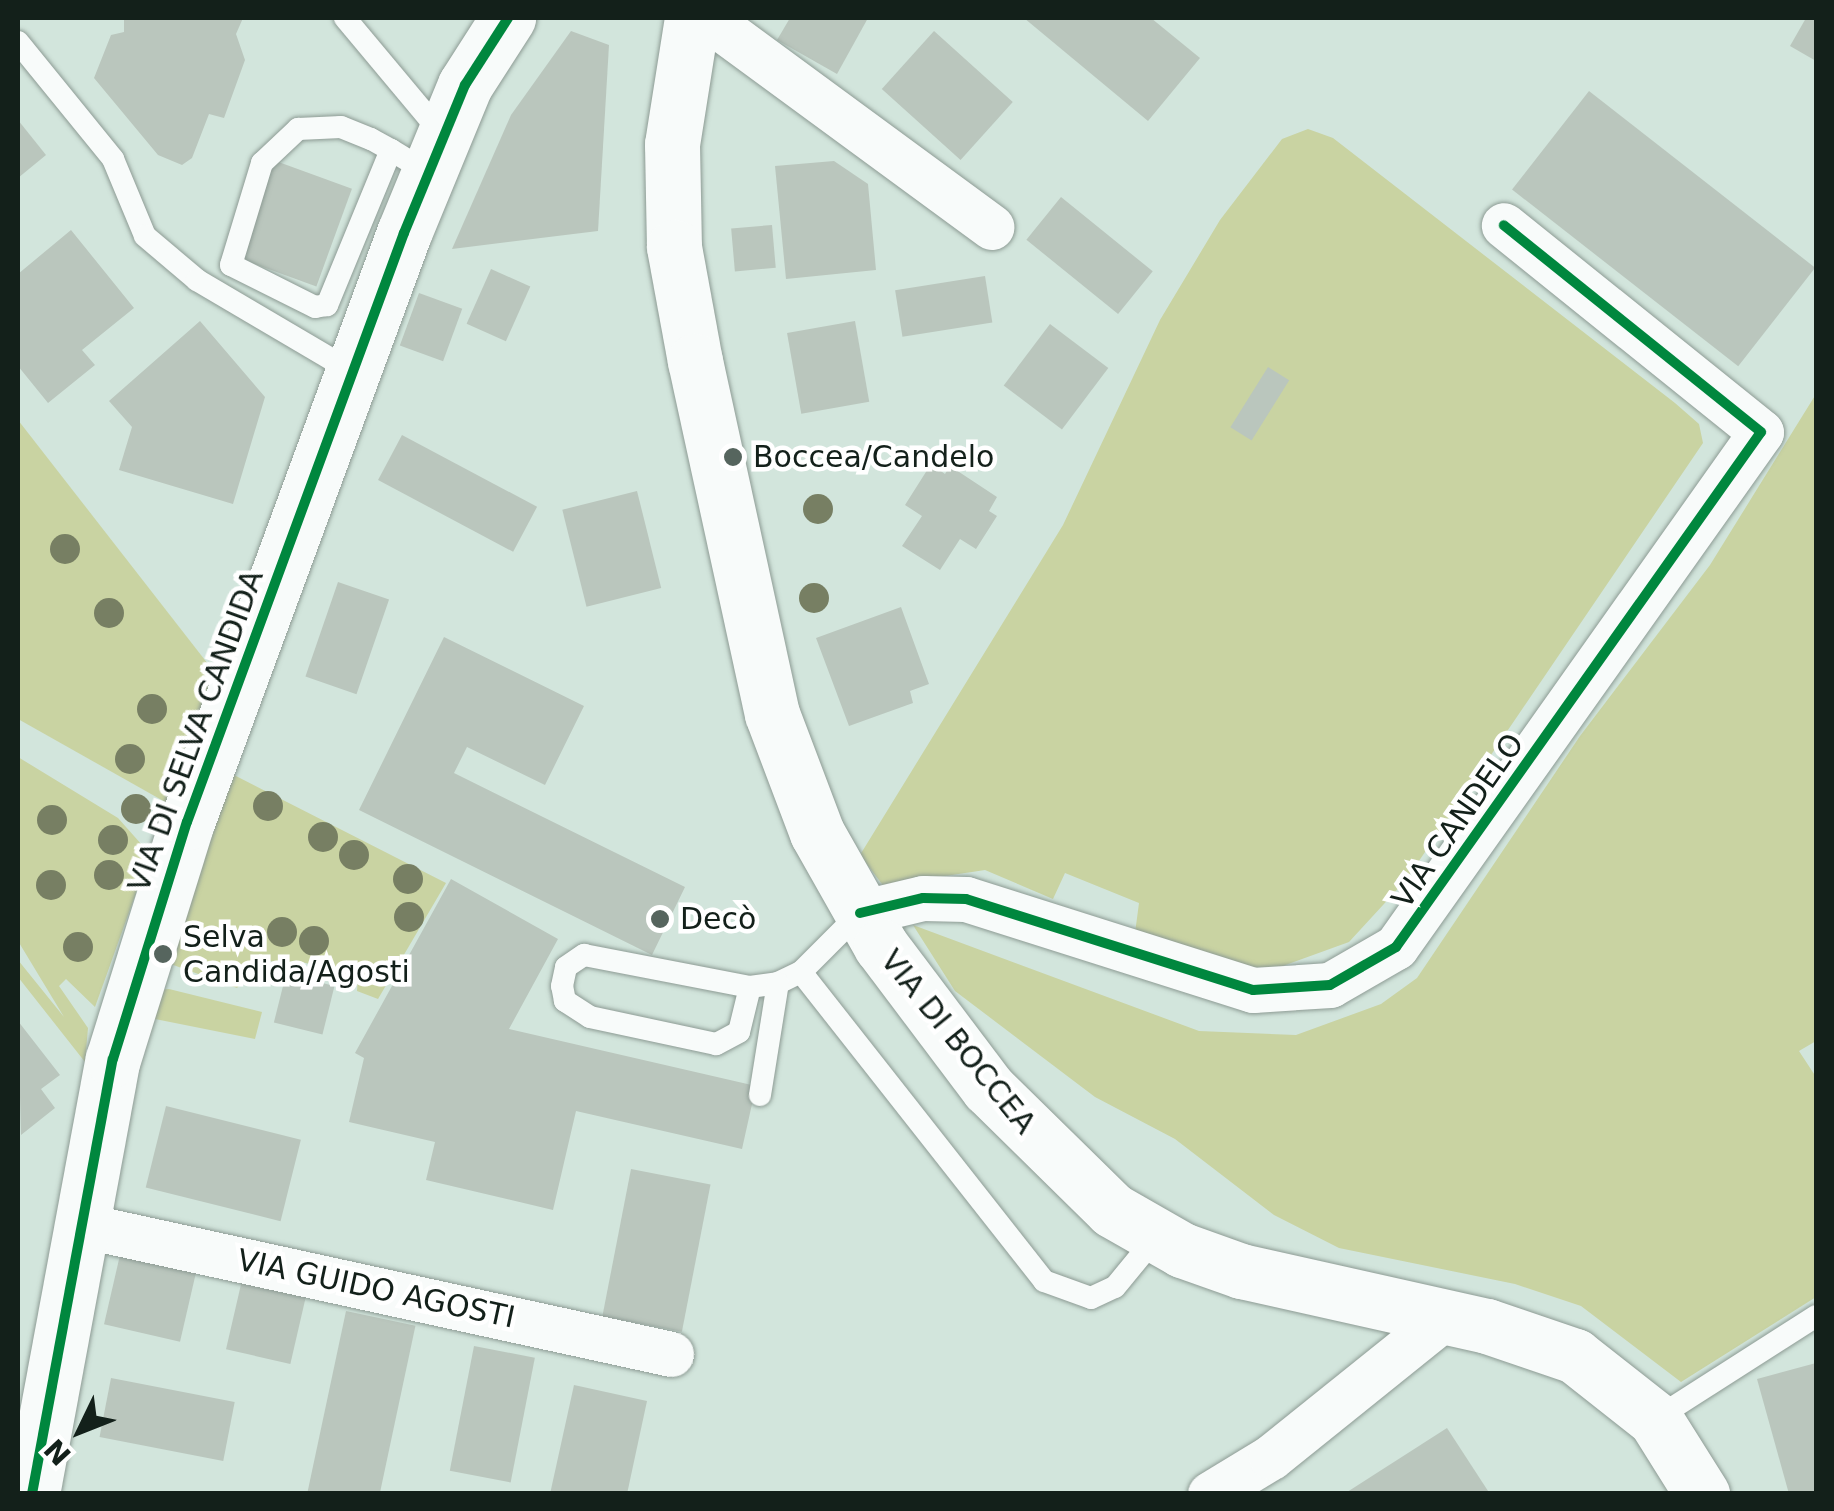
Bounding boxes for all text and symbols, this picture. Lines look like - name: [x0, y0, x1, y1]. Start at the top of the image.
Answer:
- place label: Boccea/Candelo: [753, 439, 994, 475]
- marker: Boccea/Candelo: [722, 446, 744, 468]
- street label: VIA DI SELVA CANDIDA: [121, 565, 271, 897]
- street label: VIA CANDELO: [1385, 727, 1531, 915]
- place label: Decò: [680, 901, 756, 937]
- marker: Decò: [649, 908, 671, 930]
- place label: Selva Candida/Agosti: [183, 919, 410, 990]
- marker: Selva Candida/Agosti: [152, 943, 174, 965]
- street label: VIA DI BOCCEA: [873, 943, 1043, 1141]
- street label: VIA GUIDO AGOSTI: [234, 1242, 518, 1336]
- north arrow: [30, 1381, 130, 1481]
- text: N: [38, 1432, 78, 1472]

